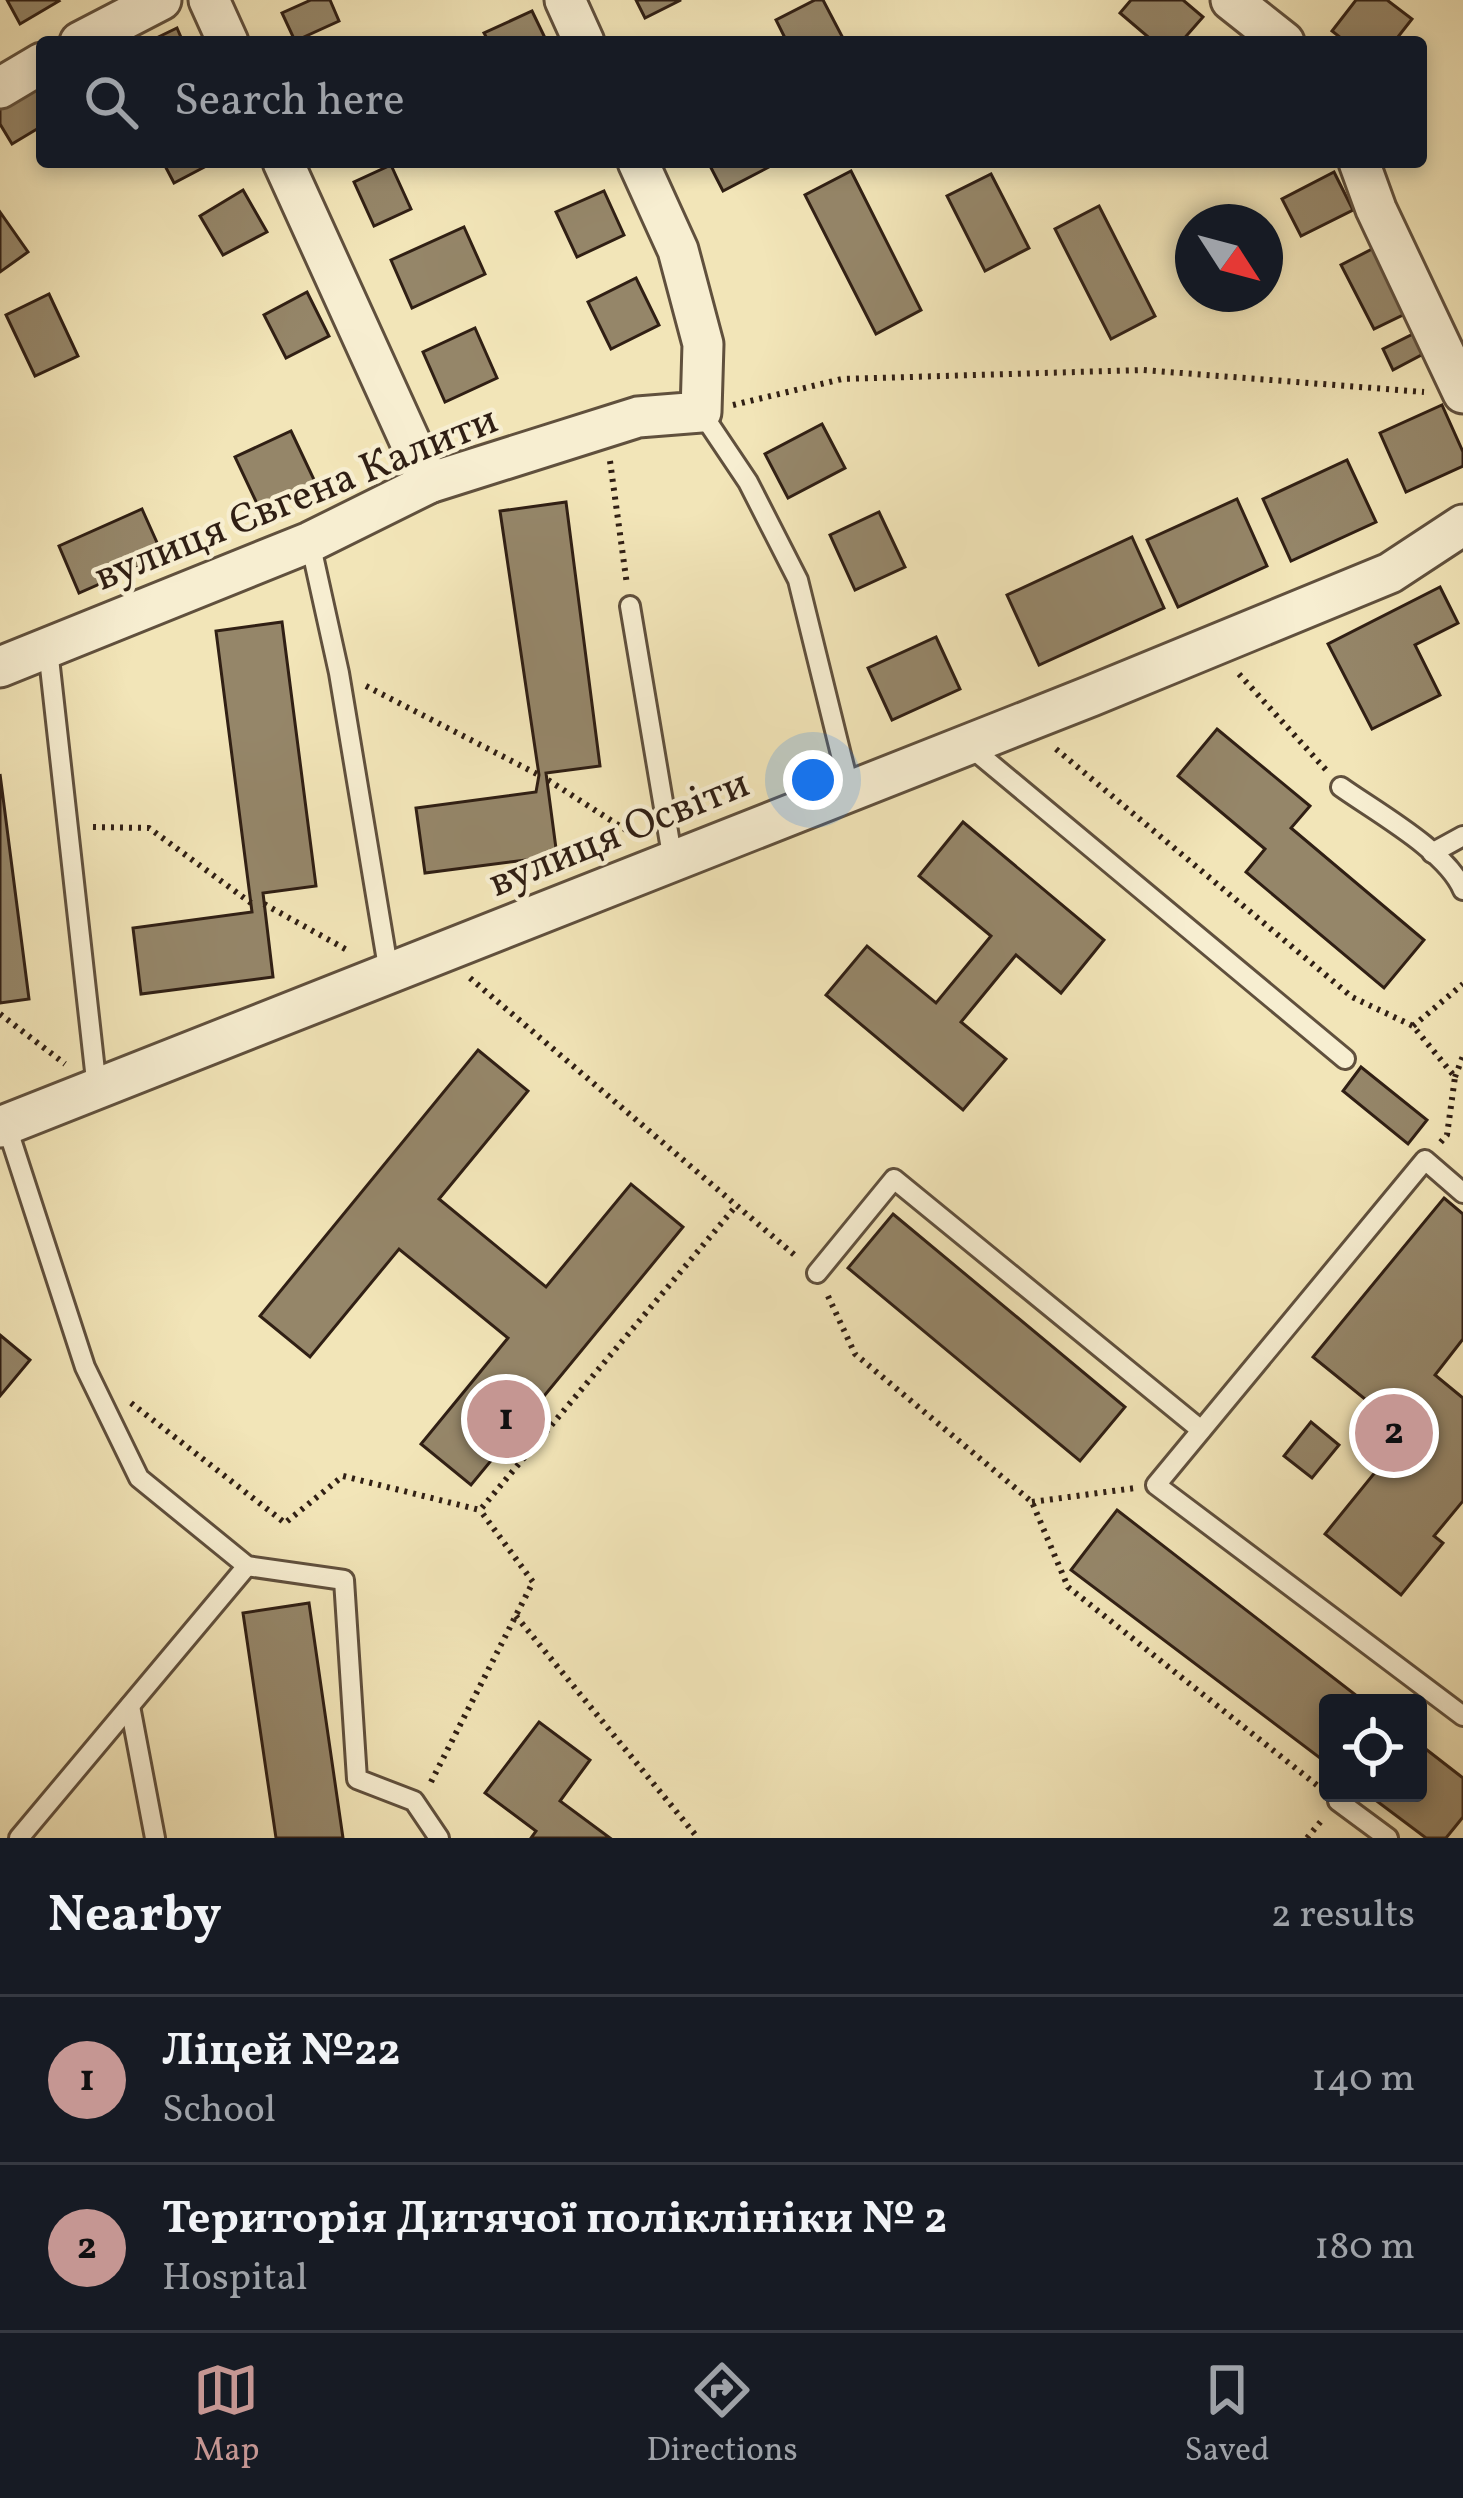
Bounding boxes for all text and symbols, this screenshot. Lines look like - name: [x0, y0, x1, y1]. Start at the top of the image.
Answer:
- search box: [36, 36, 1427, 168]
- icon: search: [78, 69, 144, 135]
- text: Search here: [174, 71, 405, 134]
- north arrow: [1175, 204, 1283, 312]
- street label: вулиця Євгена Калити: [86, 392, 507, 608]
- your location: [783, 750, 843, 810]
- street label: вулиця Освіти: [481, 756, 759, 914]
- pin: 1: [467, 1374, 545, 1464]
- pin: 2: [1355, 1388, 1433, 1478]
- map controls: [1319, 1694, 1427, 1802]
- button: locate: [1319, 1694, 1427, 1802]
- text: Nearby: [48, 1881, 222, 1952]
- text: 2 results: [1271, 1889, 1415, 1943]
- text: Ліцей №22: [162, 2021, 401, 2084]
- text: 1: [79, 2053, 95, 2107]
- text: 140 m: [1312, 2053, 1415, 2107]
- text: School: [162, 2084, 276, 2138]
- text: Територія Дитячої поліклініки № 2: [162, 2189, 947, 2252]
- text: 2: [77, 2221, 97, 2275]
- text: 180 m: [1314, 2221, 1415, 2275]
- text: Hospital: [162, 2252, 308, 2306]
- tab: Map: [193, 2357, 260, 2475]
- tab: Directions: [646, 2357, 798, 2475]
- tab: Saved: [1185, 2357, 1270, 2475]

